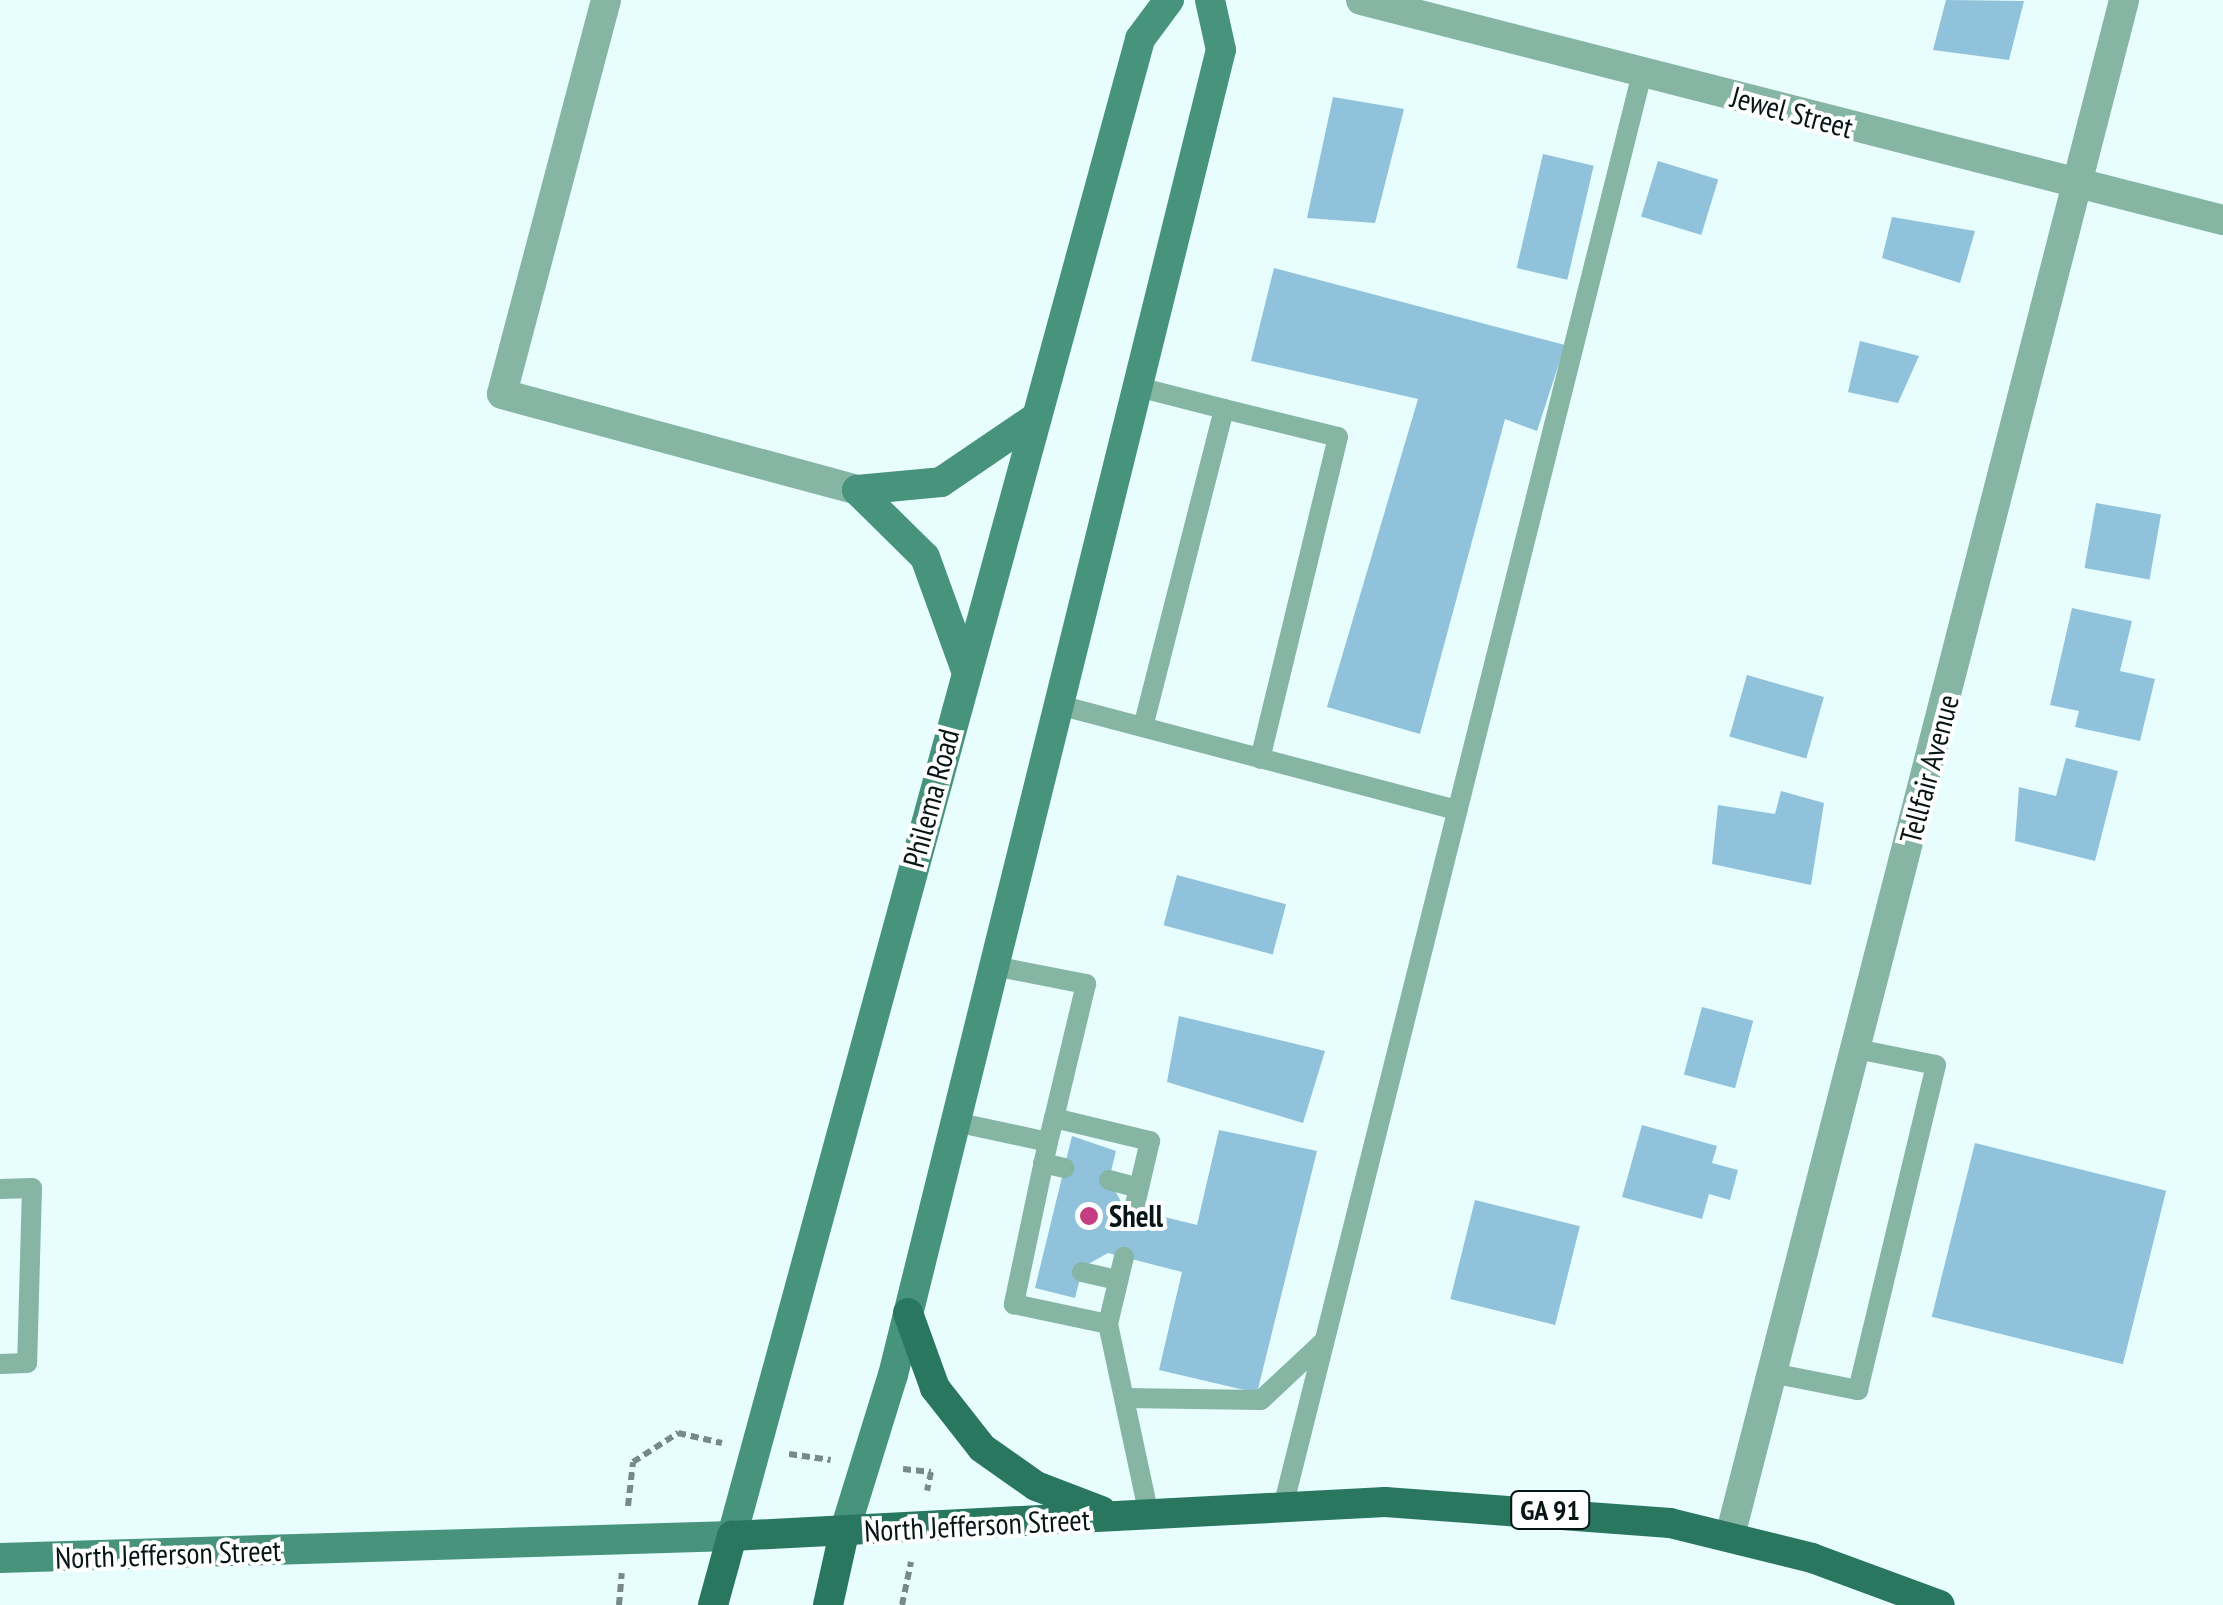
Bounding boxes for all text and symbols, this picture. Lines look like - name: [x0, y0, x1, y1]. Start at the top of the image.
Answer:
- street label: Jewel Street: [1727, 78, 1857, 146]
- street label: Tellfair Avenue: [1892, 690, 1966, 848]
- street label: Philema Road: [895, 725, 967, 871]
- place label: Shell: [1109, 1198, 1163, 1234]
- marker: Shell: [1078, 1205, 1100, 1227]
- road number: GA 91: [1508, 1487, 1592, 1533]
- street label: North Jefferson Street: [863, 1501, 1091, 1549]
- street label: North Jefferson Street: [54, 1532, 282, 1576]

